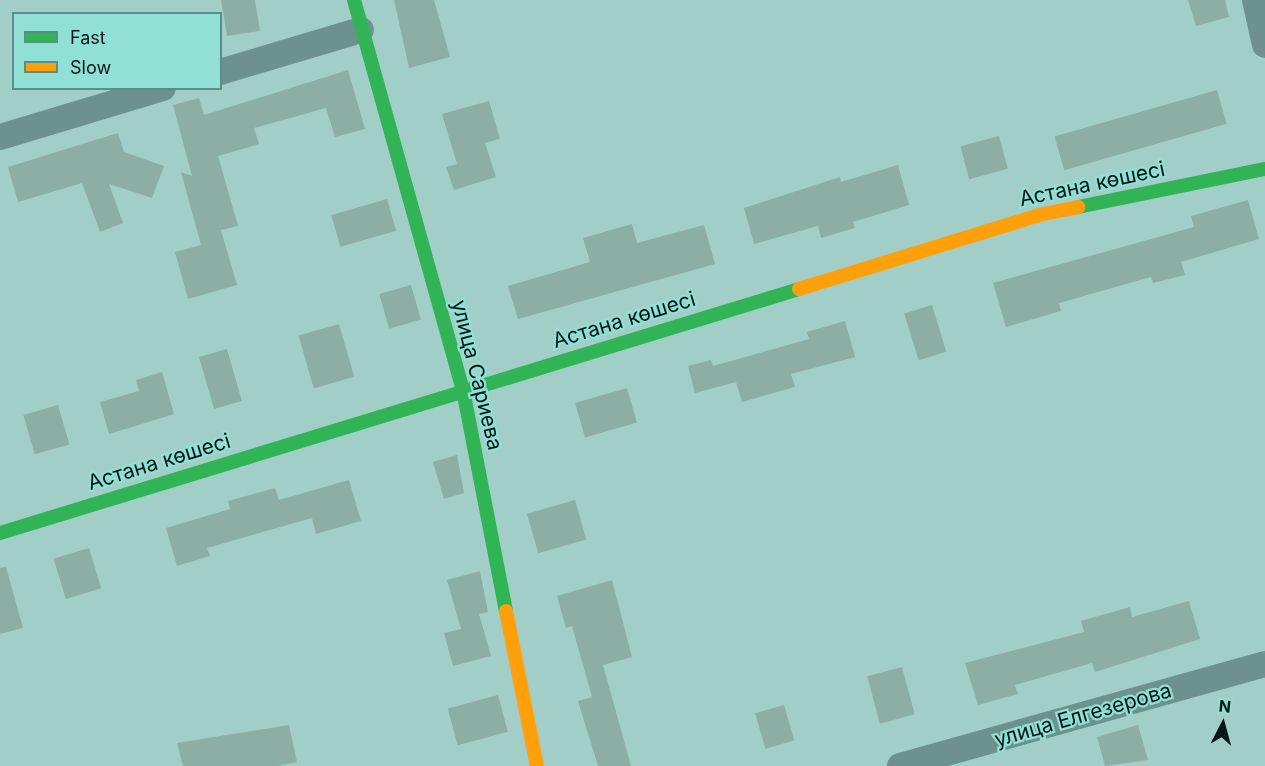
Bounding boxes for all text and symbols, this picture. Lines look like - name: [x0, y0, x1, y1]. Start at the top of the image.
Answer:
- legend: [12, 12, 222, 90]
- text: Fast: [70, 27, 106, 48]
- text: Slow: [70, 57, 111, 78]
- street label: Астана көшесі: [1017, 156, 1167, 212]
- street label: Астана көшесі: [549, 286, 699, 354]
- street label: улица Сариева: [446, 297, 508, 453]
- street label: Астана көшесі: [84, 428, 234, 496]
- street label: улица Елгезерова: [992, 678, 1174, 752]
- north arrow: [1193, 694, 1253, 754]
- text: N: [1218, 696, 1232, 717]

